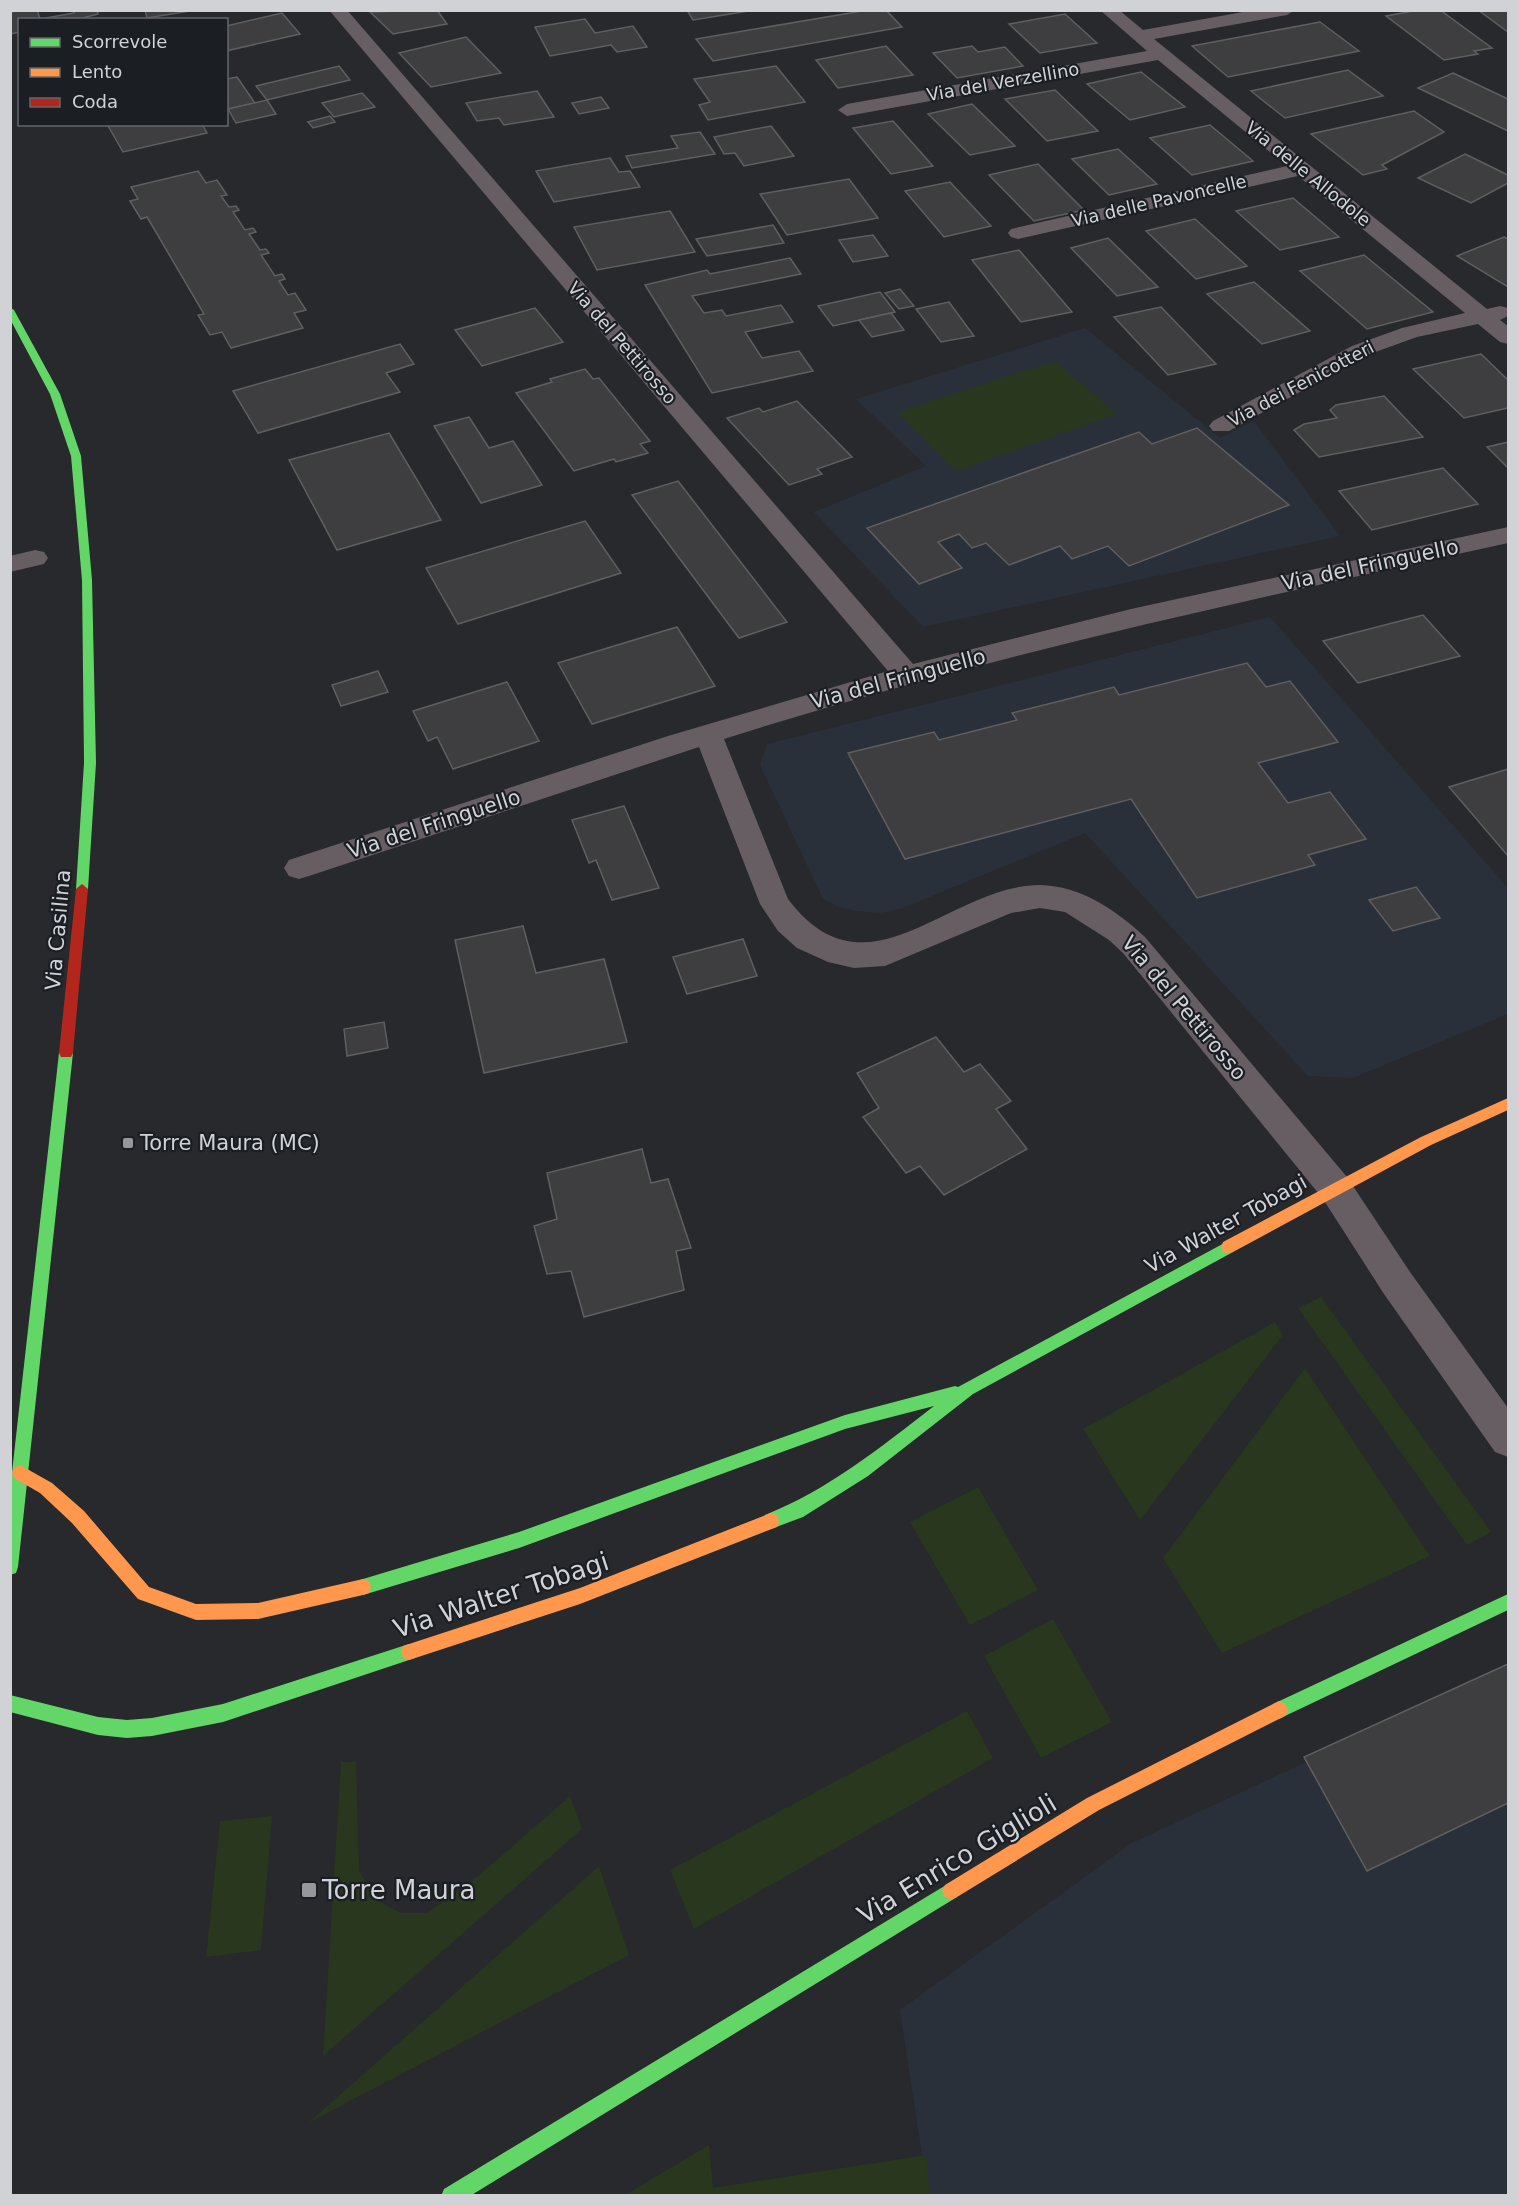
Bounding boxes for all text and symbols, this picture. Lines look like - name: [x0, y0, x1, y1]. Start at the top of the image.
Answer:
- legend: [18, 18, 228, 126]
- text: Scorrevole: [72, 31, 167, 52]
- street label: Via del Verzellino: [925, 58, 1081, 105]
- text: Lento: [72, 61, 122, 82]
- text: Coda: [72, 91, 118, 112]
- street label: Via delle Allodole: [1242, 117, 1375, 230]
- street label: Via delle Pavoncelle: [1069, 170, 1249, 231]
- street label: Via del Pettirosso: [564, 277, 681, 408]
- street label: Via dei Fenicotteri: [1224, 336, 1377, 431]
- street label: Via del Fringuello: [1279, 535, 1461, 595]
- street label: Via del Fringuello: [808, 644, 988, 714]
- street label: Via del Fringuello: [344, 785, 524, 863]
- street label: Via Casilina: [41, 868, 75, 992]
- street label: Via del Pettirosso: [1117, 931, 1251, 1085]
- place label: Torre Maura (MC): [139, 1131, 320, 1155]
- marker: Torre Maura (MC): [121, 1136, 135, 1150]
- street label: Via Walter Tobagi: [1141, 1170, 1311, 1278]
- street label: Via Walter Tobagi: [390, 1546, 612, 1644]
- street label: Via Enrico Giglioli: [852, 1788, 1062, 1930]
- place label: Torre Maura: [321, 1875, 475, 1905]
- marker: Torre Maura: [300, 1881, 318, 1899]

